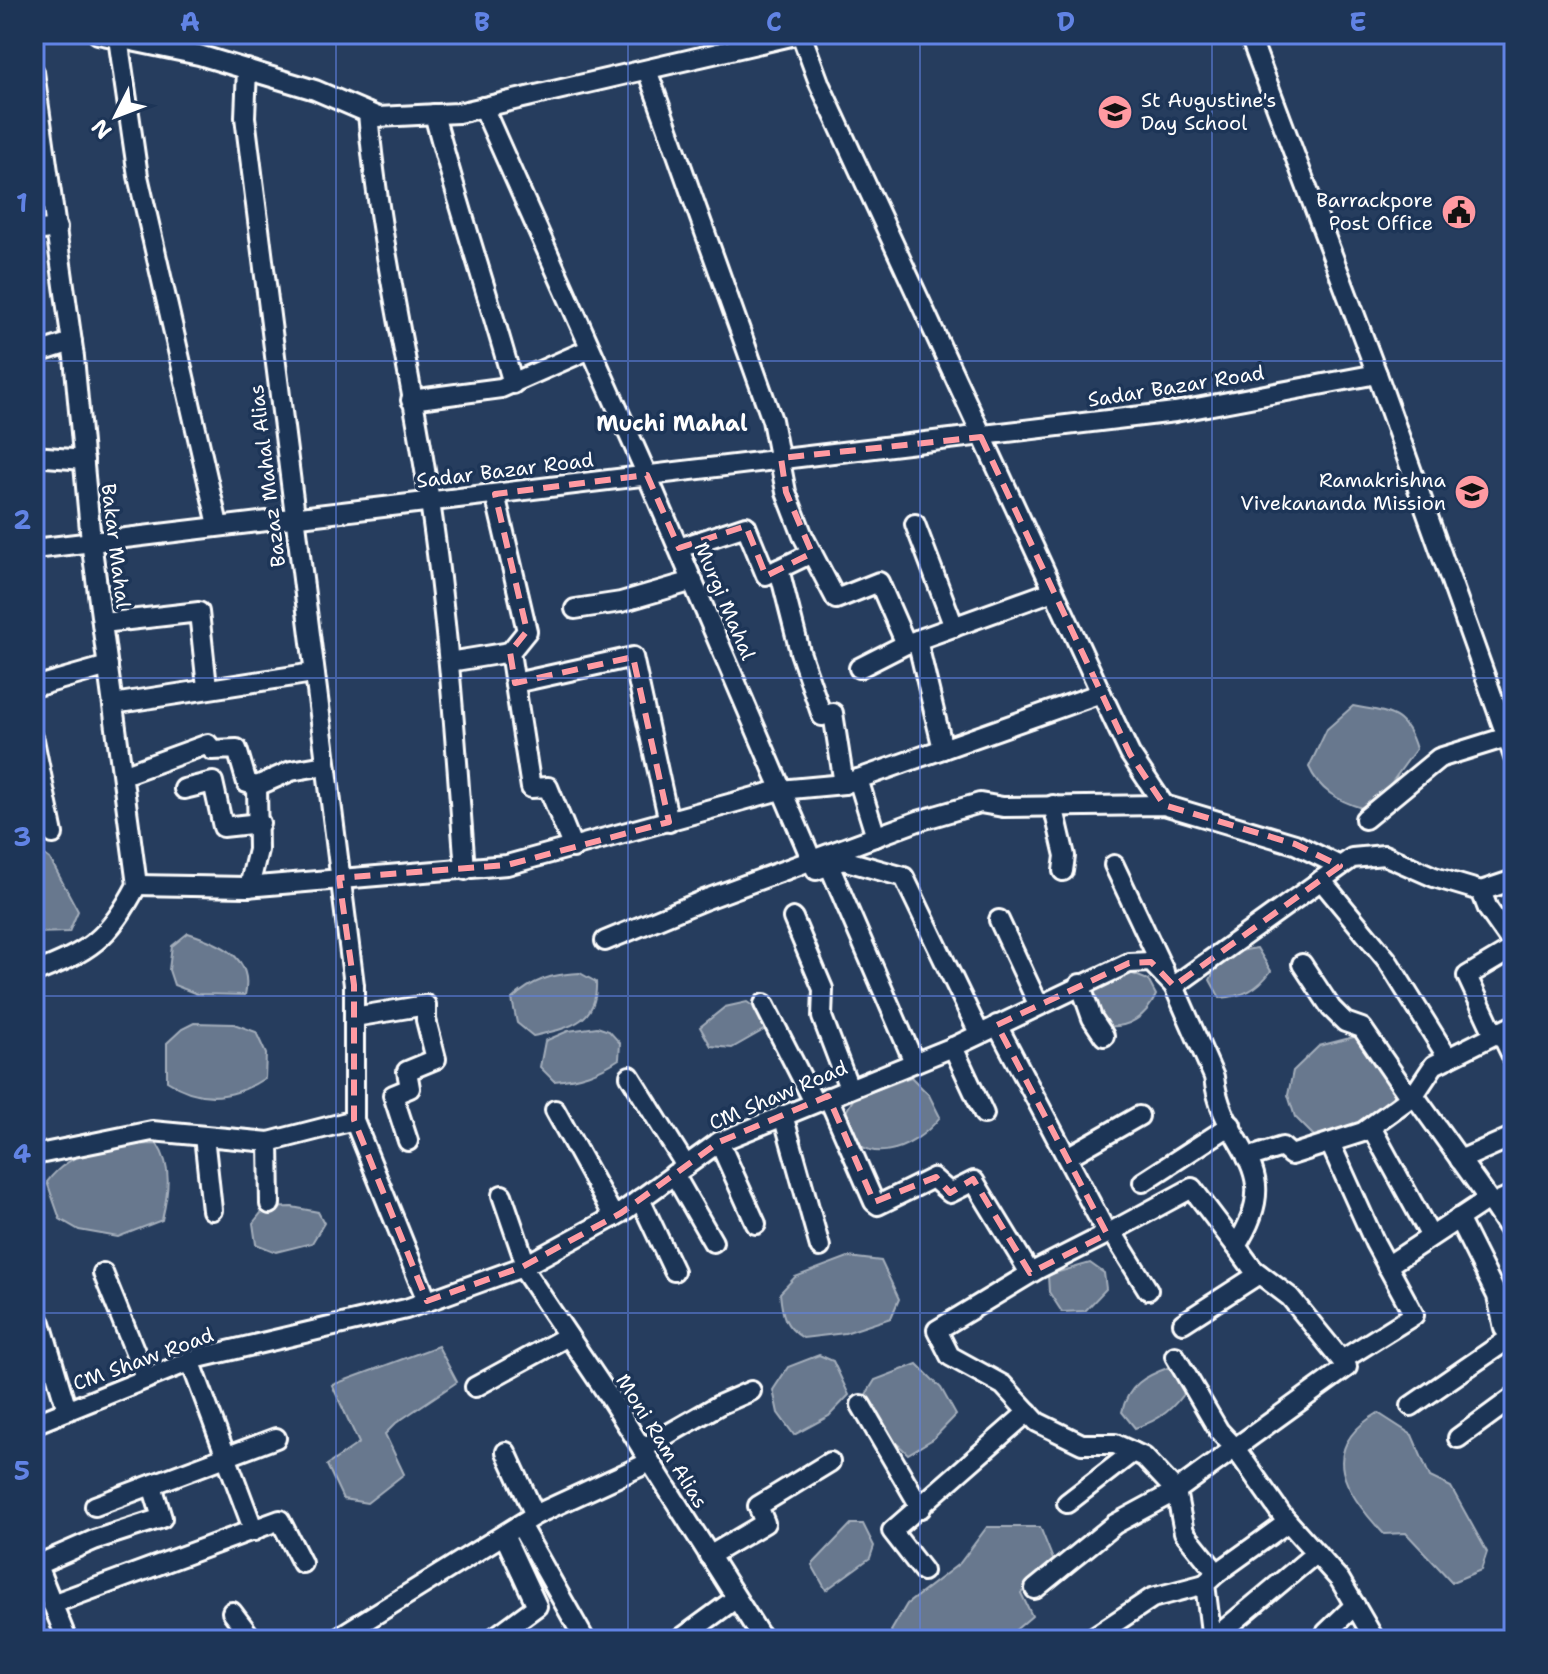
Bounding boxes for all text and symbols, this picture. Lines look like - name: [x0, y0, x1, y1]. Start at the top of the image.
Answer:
- text: A: [180, 4, 200, 39]
- text: B: [474, 4, 490, 39]
- text: C: [766, 4, 782, 39]
- text: D: [1057, 4, 1075, 39]
- text: E: [1349, 4, 1367, 39]
- north arrow: [76, 76, 156, 156]
- place label: St Augustine's Day School: [1141, 87, 1276, 136]
- school or university icon: St Augustine's Day School: [1096, 93, 1134, 131]
- text: N: [85, 113, 118, 145]
- text: 1: [16, 185, 28, 220]
- place label: Barrackpore Post Office: [1316, 187, 1433, 236]
- public building icon: Barrackpore Post Office: [1440, 193, 1478, 231]
- street label: Sadar Bazar Road: [1086, 359, 1266, 413]
- street label: Bazaz Mahal Alias: [243, 383, 291, 569]
- district label: Muchi Mahal: [596, 409, 748, 438]
- street label: Sadar Bazar Road: [415, 446, 595, 494]
- place label: Ramakrishna Vivekananda Mission: [1240, 467, 1447, 516]
- school or university icon: Ramakrishna Vivekananda Mission: [1453, 473, 1491, 511]
- street label: Bakar Mahal: [95, 482, 137, 610]
- text: 2: [13, 502, 31, 537]
- street label: Murgi Mahal: [688, 538, 762, 664]
- text: 3: [13, 819, 31, 854]
- street label: CM Shaw Road: [705, 1054, 851, 1136]
- text: 4: [13, 1136, 31, 1171]
- street label: CM Shaw Road: [69, 1321, 217, 1397]
- street label: Moni Ram Alias: [610, 1369, 714, 1513]
- text: 5: [14, 1453, 30, 1488]

